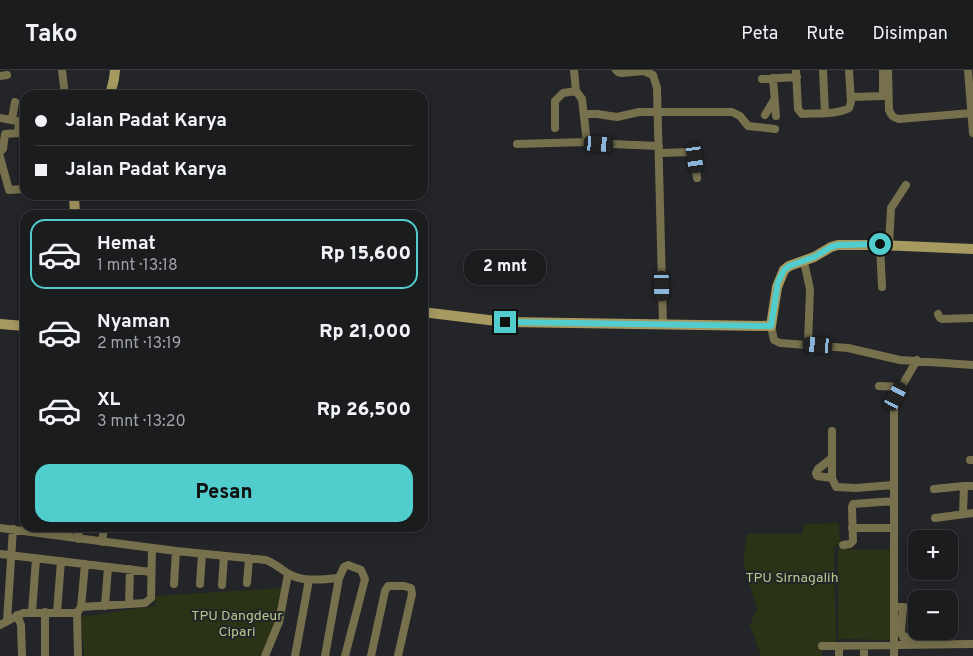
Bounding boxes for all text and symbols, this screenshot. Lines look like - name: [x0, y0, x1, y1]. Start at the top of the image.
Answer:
- text: Tako: [25, 20, 78, 50]
- text: Peta: [741, 23, 778, 46]
- text: Rute: [806, 23, 844, 46]
- text: Disimpan: [872, 23, 948, 46]
- text: Jalan Padat Karya: [65, 109, 227, 133]
- car: [583, 135, 614, 153]
- car: [685, 142, 704, 174]
- text: Jalan Padat Karya: [65, 158, 227, 182]
- icon: car: [37, 232, 82, 277]
- text: Hemat: [97, 232, 156, 256]
- route start: [869, 233, 891, 255]
- text: Rp 15,600: [321, 242, 411, 266]
- callout: 2 mnt: [464, 250, 546, 284]
- text: 1 mnt · 13:18: [97, 256, 178, 276]
- text: 2 mnt: [483, 257, 527, 277]
- car: [654, 271, 669, 301]
- icon: car: [37, 310, 82, 355]
- text: Nyaman: [97, 310, 170, 334]
- route end: [494, 311, 516, 333]
- text: Rp 21,000: [319, 320, 411, 344]
- text: 2 mnt · 13:19: [97, 334, 181, 354]
- car: [802, 336, 833, 354]
- car: [882, 379, 909, 413]
- icon: car: [37, 388, 82, 433]
- text: XL: [97, 388, 120, 412]
- text: Rp 26,500: [317, 398, 411, 422]
- text: 3 mnt · 13:20: [97, 412, 186, 432]
- button: Pesan: [35, 464, 413, 522]
- map controls: [908, 530, 958, 640]
- button: +: [908, 530, 958, 580]
- park label: TPU Sirnagalih: [745, 570, 839, 587]
- button: −: [908, 590, 958, 640]
- park label: TPU Dangdeur Cipari: [191, 608, 283, 641]

